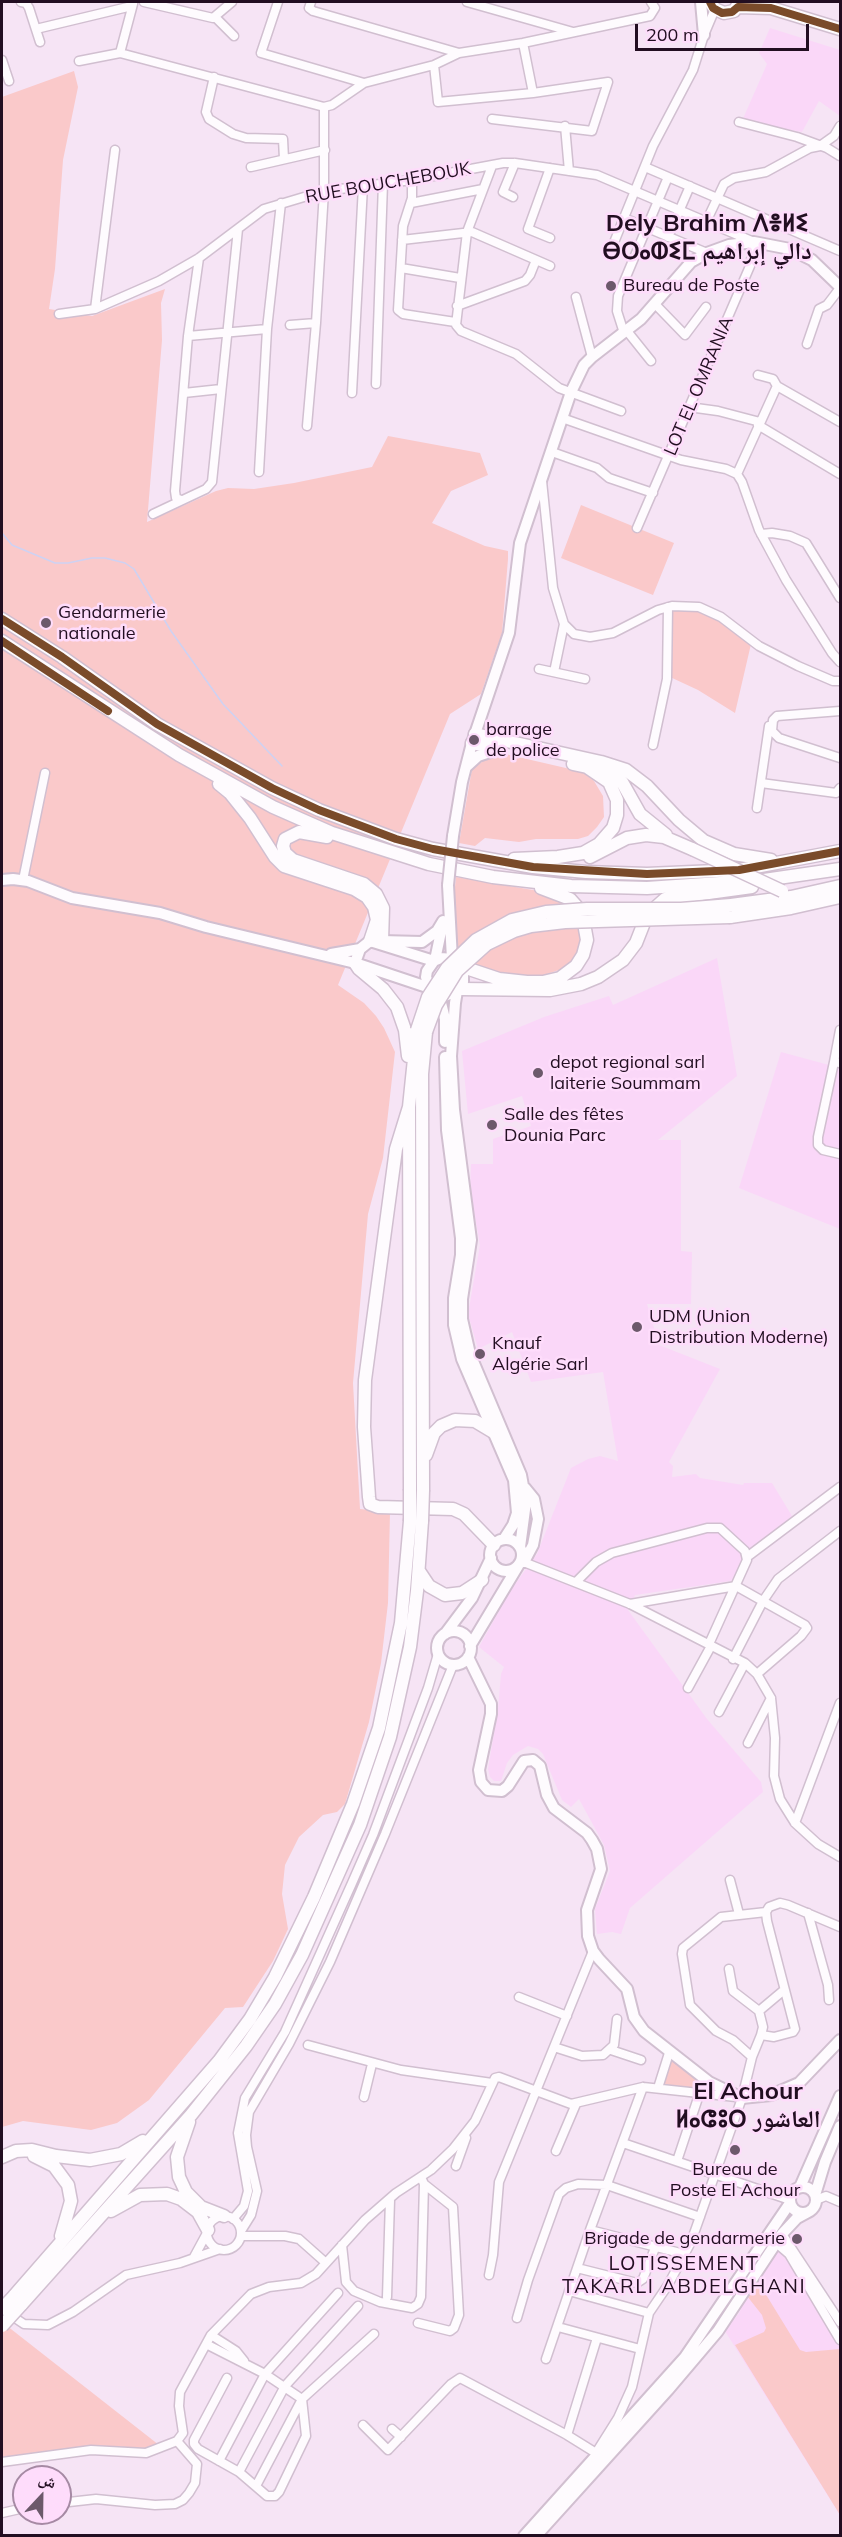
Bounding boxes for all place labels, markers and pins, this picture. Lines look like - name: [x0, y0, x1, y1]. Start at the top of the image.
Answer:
- place label: Bureau de Poste: [623, 275, 759, 297]
- marker: Bureau de Poste: [604, 279, 618, 293]
- place label: Gendarmerie nationale: [58, 602, 166, 644]
- marker: Gendarmerie nationale: [39, 616, 53, 630]
- place label: barrage de police: [486, 719, 559, 762]
- marker: barrage de police: [467, 733, 481, 747]
- place label: depot regional sarl laiterie Soummam: [550, 1052, 705, 1094]
- marker: depot regional sarl laiterie Soummam: [531, 1066, 545, 1080]
- place label: Salle des fêtes Dounia Parc: [504, 1104, 624, 1146]
- marker: Salle des fêtes Dounia Parc: [485, 1118, 499, 1132]
- place label: UDM (Union Distribution Moderne): [649, 1306, 829, 1348]
- marker: UDM (Union Distribution Moderne): [630, 1320, 644, 1334]
- place label: Knauf Algérie Sarl: [492, 1333, 588, 1376]
- marker: Knauf Algérie Sarl: [473, 1347, 487, 1361]
- marker: Bureau de Poste El Achour: [728, 2143, 742, 2157]
- place label: Bureau de Poste El Achour: [670, 2159, 800, 2202]
- place label: Brigade de gendarmerie: [584, 2228, 785, 2250]
- marker: Brigade de gendarmerie: [790, 2232, 804, 2246]

